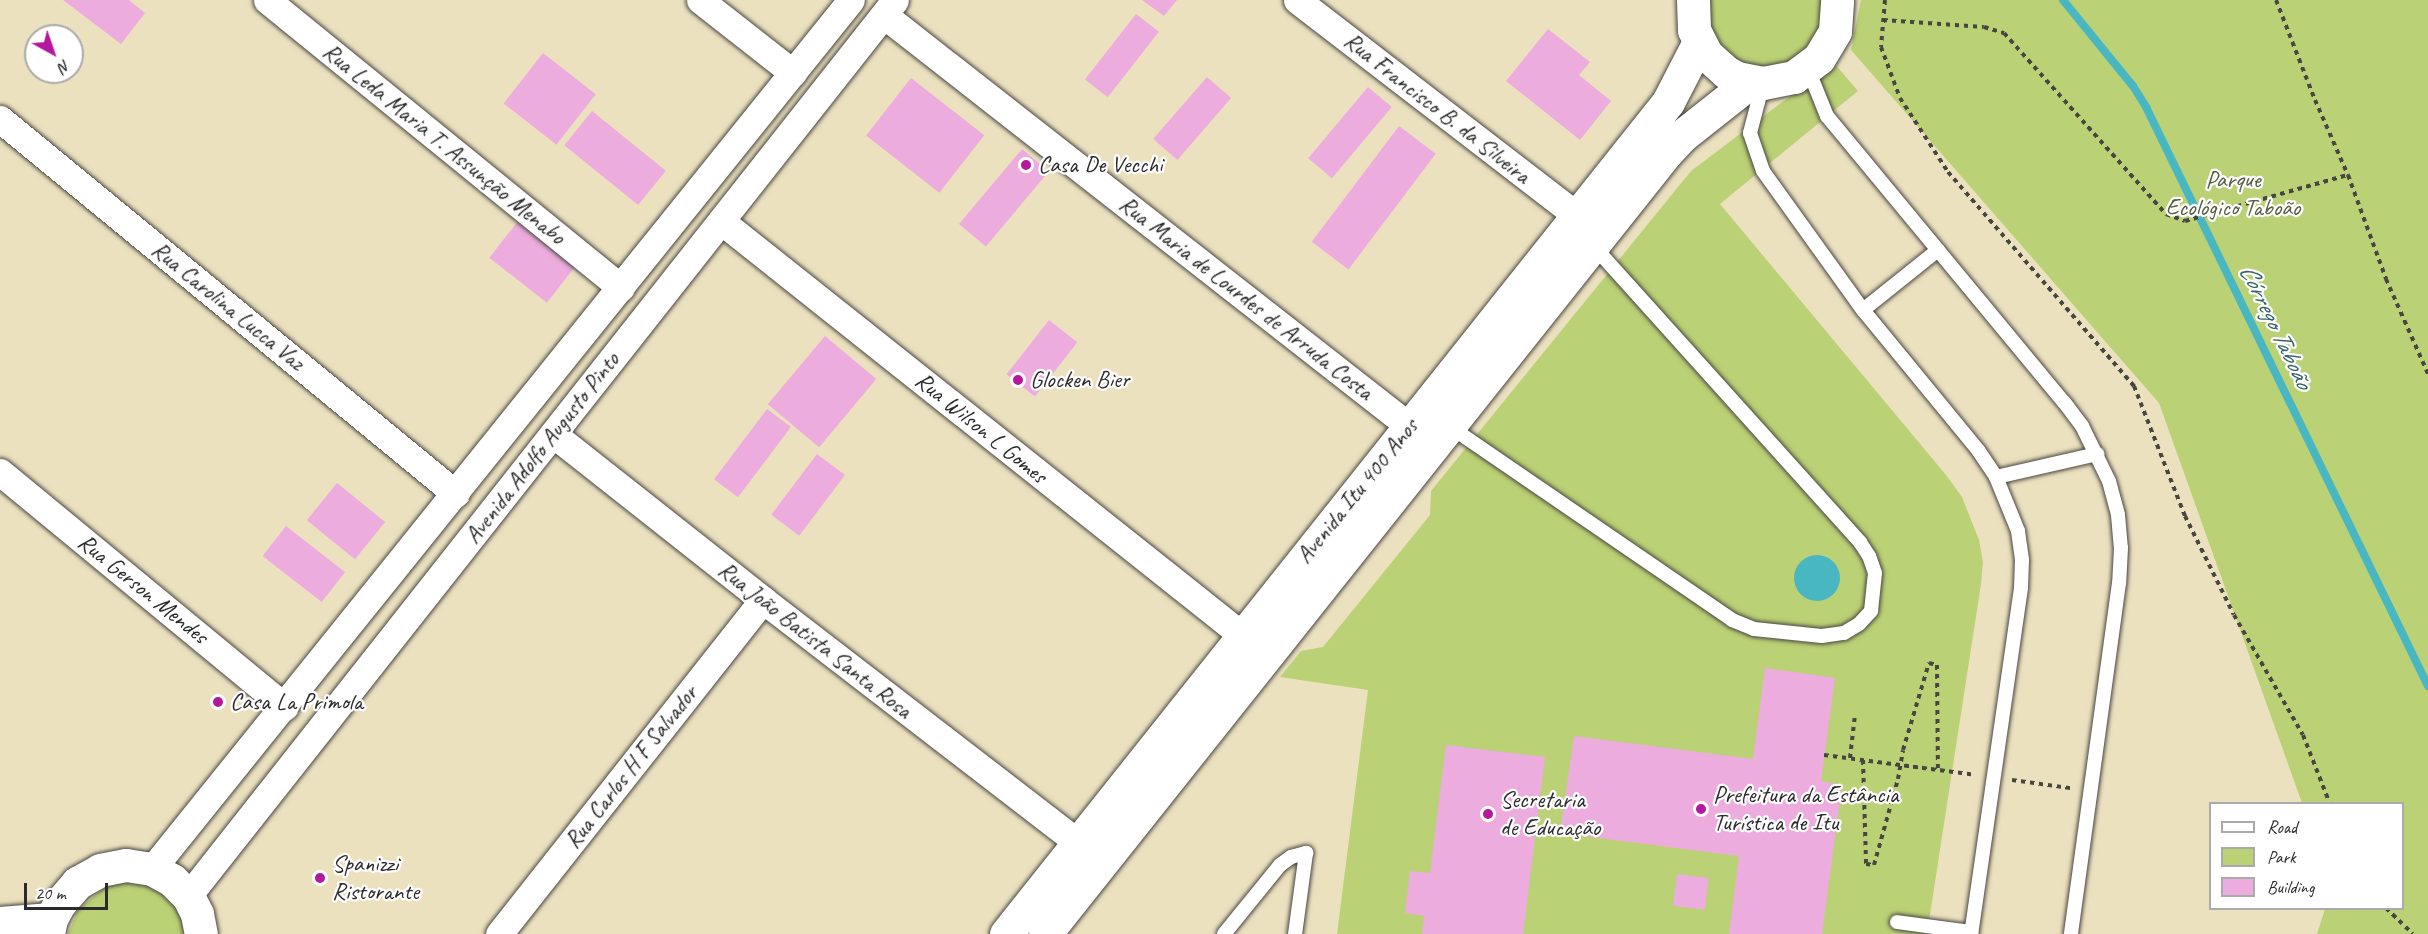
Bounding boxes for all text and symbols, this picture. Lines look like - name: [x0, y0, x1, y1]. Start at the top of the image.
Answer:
- north arrow: [24, 24, 84, 84]
- street label: Rua Francisco B. da Silveira: [1337, 26, 1537, 190]
- street label: Rua Leda Maria T. Assunção Menabo: [317, 37, 571, 251]
- text: N: [54, 55, 75, 77]
- place label: Casa De Vecchi: [1038, 151, 1162, 179]
- marker: Casa De Vecchi: [1019, 158, 1033, 172]
- park label: Parque Ecológico Taboão: [2165, 166, 2301, 222]
- street label: Rua Maria de Lourdes de Arruda Costa: [1113, 190, 1379, 406]
- street label: Rua Carolina Lucca Vaz: [145, 235, 311, 377]
- water label: Córrego Taboão: [2232, 258, 2320, 394]
- street label: Avenida Adolfo Augusto Pinto: [458, 347, 626, 549]
- street label: Rua Wilson L Gomes: [909, 366, 1053, 490]
- place label: Glocken Bier: [1030, 366, 1130, 394]
- marker: Glocken Bier: [1011, 373, 1025, 387]
- street label: Avenida Itu 400 Anos: [1290, 413, 1424, 569]
- street label: Rua Gerson Mendes: [72, 528, 214, 650]
- street label: Rua João Batista Santa Rosa: [712, 555, 918, 725]
- street label: Rua Carlos H F Salvador: [558, 680, 704, 854]
- place label: Casa La Primola: [230, 688, 363, 716]
- marker: Casa La Primola: [211, 695, 225, 709]
- place label: Prefeitura da Estância Turística de Itu: [1713, 781, 1899, 837]
- place label: Secretaria de Educação: [1500, 786, 1599, 842]
- marker: Prefeitura da Estância Turística de Itu: [1694, 802, 1708, 816]
- legend: [2209, 802, 2404, 910]
- marker: Secretaria de Educação: [1481, 807, 1495, 821]
- text: Road: [2267, 816, 2297, 838]
- text: Park: [2267, 846, 2296, 868]
- place label: Spanizzi Ristorante: [332, 850, 419, 906]
- scale bar: [27, 871, 111, 909]
- marker: Spanizzi Ristorante: [313, 871, 327, 885]
- text: Building: [2267, 876, 2314, 898]
- text: 20 m: [35, 882, 66, 904]

